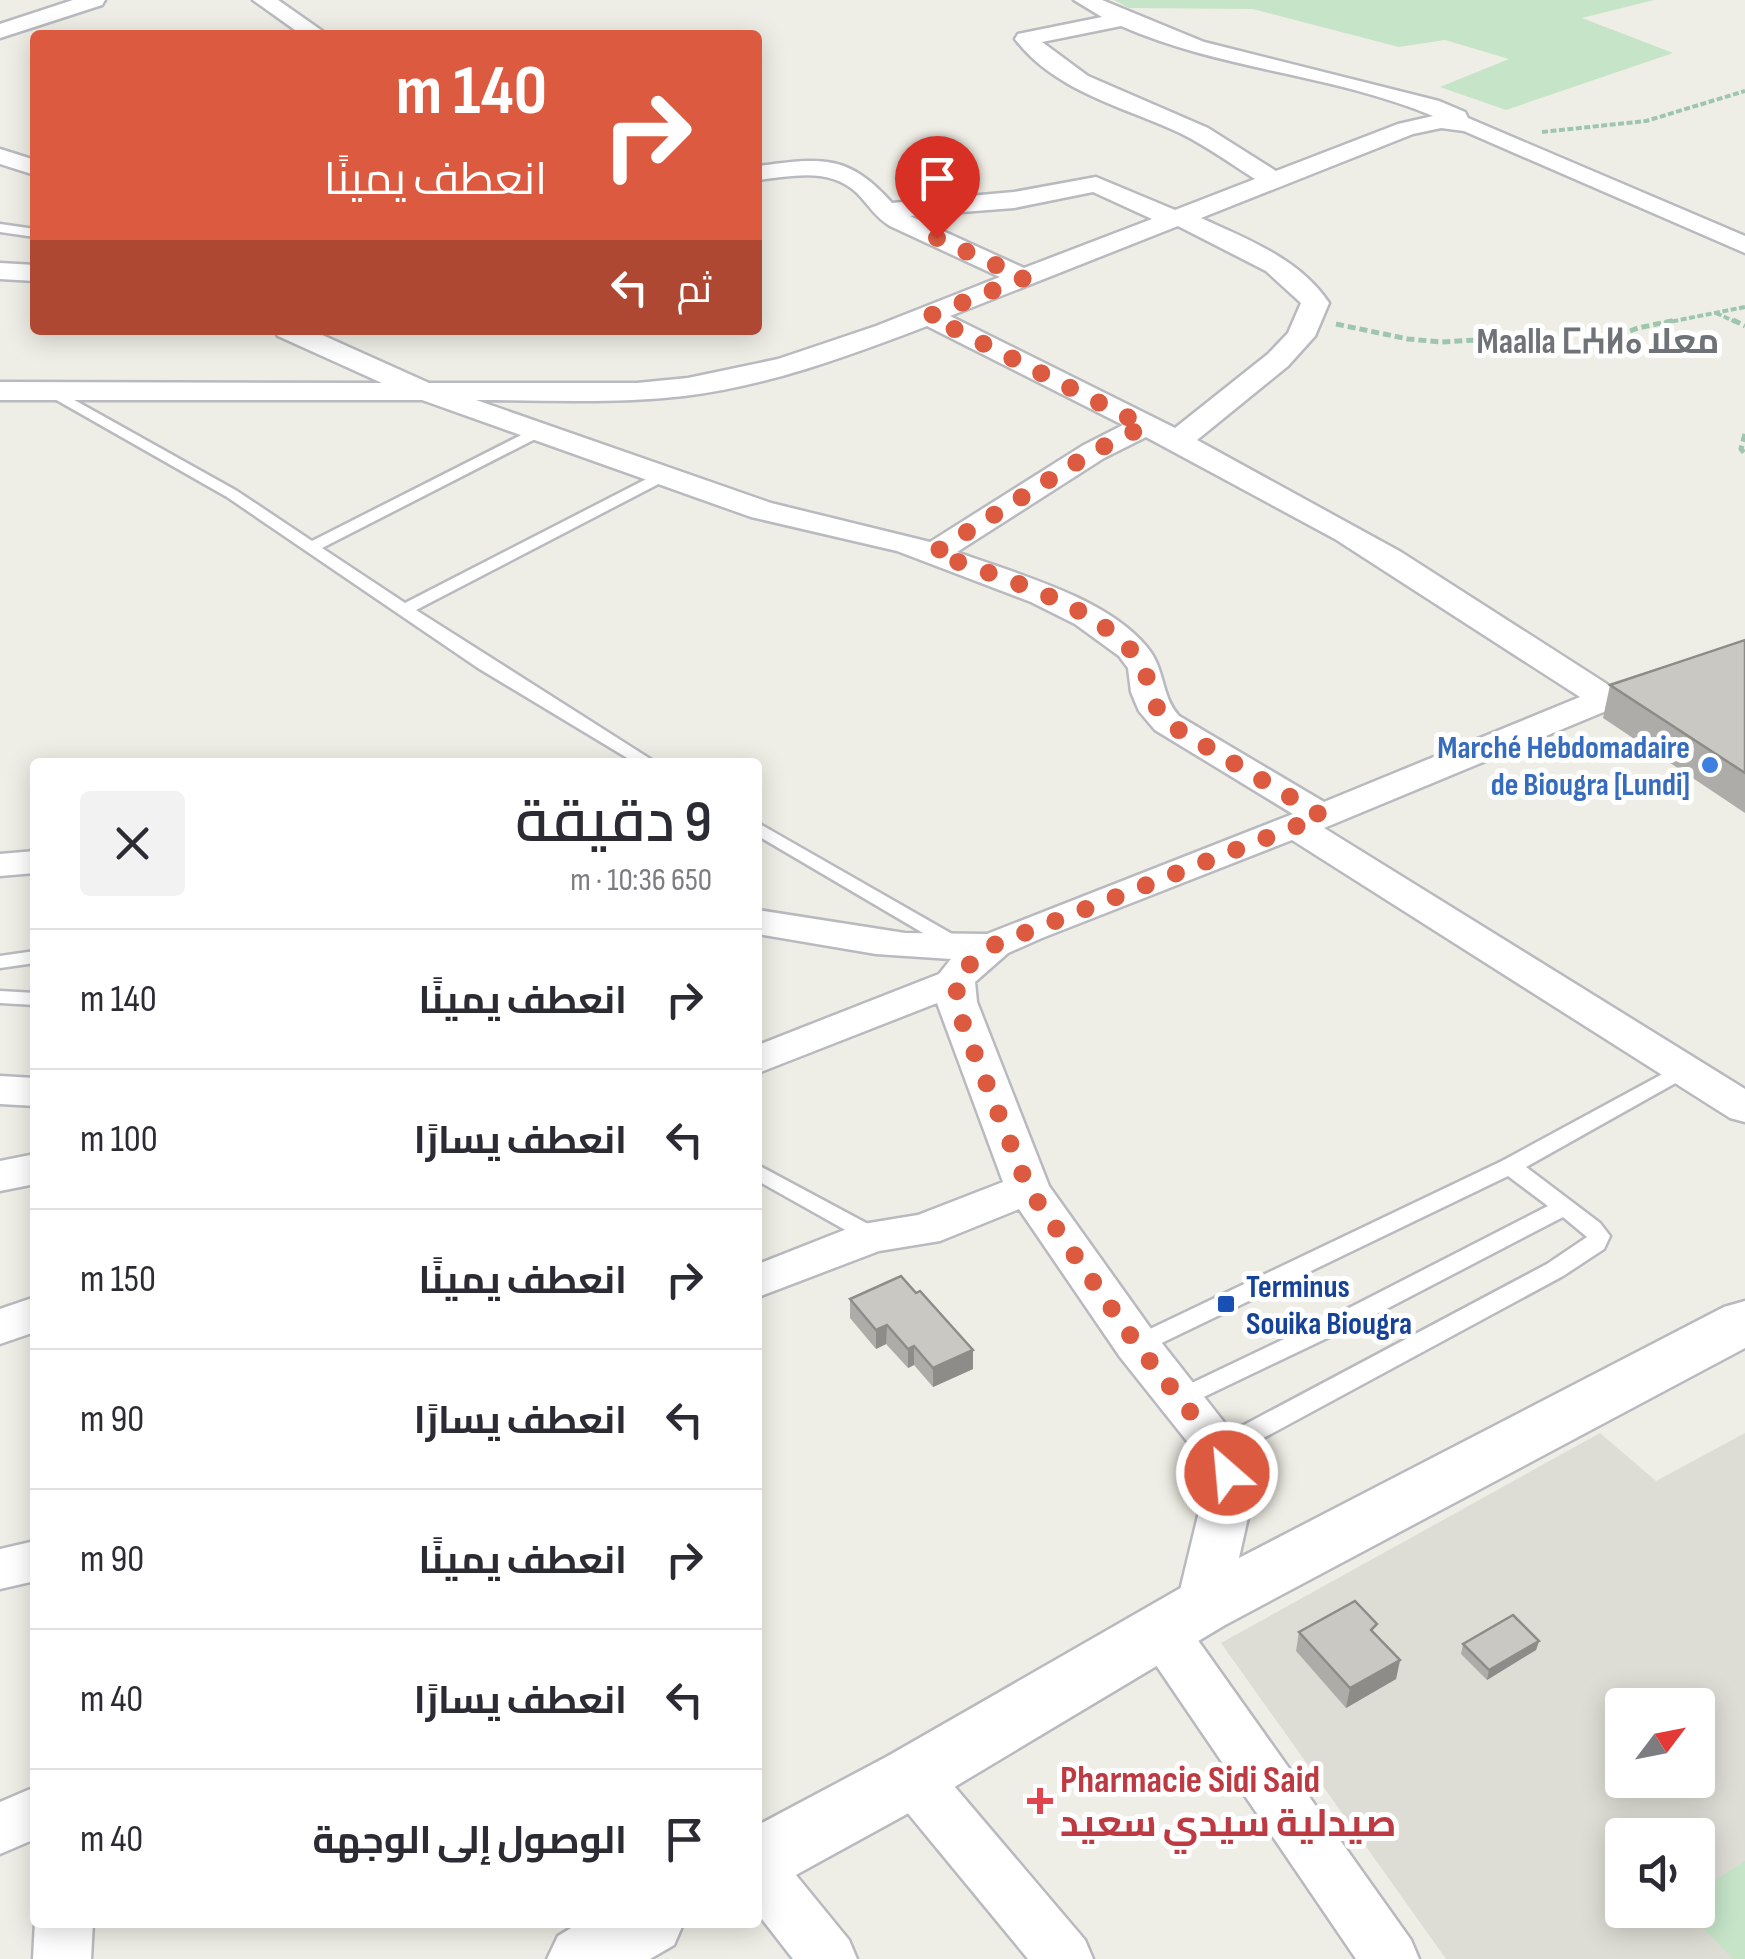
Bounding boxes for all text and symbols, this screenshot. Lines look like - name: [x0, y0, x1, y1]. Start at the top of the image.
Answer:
- text: 140 m: [396, 50, 547, 134]
- icon: right: [582, 70, 712, 200]
- pin: [895, 136, 980, 239]
- icon: arrive: [910, 151, 965, 206]
- text: انعطف يمينًا: [324, 153, 547, 208]
- icon: left: [602, 260, 657, 315]
- text: ثم: [677, 268, 712, 313]
- district label: Maalla ⵎⵄⵍⴰ معلا: [1477, 321, 1719, 364]
- place label: Marché Hebdomadaire de Biougra [Lundi]: [1437, 729, 1690, 805]
- marker: Marché Hebdomadaire de Biougra [Lundi]: [1699, 754, 1721, 776]
- text: 9 دقيقة: [515, 787, 712, 859]
- button: close: [80, 791, 185, 896]
- text: 650 m · 10:36: [570, 861, 712, 900]
- icon: right: [657, 972, 712, 1027]
- text: 140 m: [80, 977, 157, 1022]
- text: انعطف يمينًا: [418, 979, 627, 1024]
- icon: left: [657, 1112, 712, 1167]
- text: 100 m: [80, 1117, 158, 1162]
- text: انعطف يسارًا: [414, 1119, 627, 1164]
- icon: right: [657, 1252, 712, 1307]
- text: 150 m: [80, 1257, 156, 1302]
- text: انعطف يمينًا: [418, 1259, 627, 1304]
- place label: Terminus Souika Biougra: [1246, 1268, 1412, 1344]
- marker: Terminus Souika Biougra: [1215, 1293, 1237, 1315]
- icon: left: [657, 1392, 712, 1447]
- text: 90 m: [80, 1397, 144, 1442]
- text: انعطف يسارًا: [414, 1399, 627, 1444]
- position arrow: [1175, 1421, 1279, 1525]
- icon: right: [657, 1532, 712, 1587]
- text: 90 m: [80, 1537, 144, 1582]
- text: انعطف يمينًا: [418, 1539, 627, 1584]
- icon: left: [657, 1672, 712, 1727]
- text: 40 m: [80, 1677, 143, 1722]
- text: انعطف يسارًا: [414, 1679, 627, 1724]
- north arrow: [1605, 1688, 1715, 1798]
- map controls: [1605, 1688, 1715, 1928]
- place label: Pharmacie Sidi Said صيدلية سيدي سعيد: [1060, 1758, 1396, 1854]
- marker: Pharmacie Sidi Said صيدلية سيدي سعيد: [1029, 1790, 1051, 1812]
- icon: arrive: [657, 1812, 712, 1867]
- text: 40 m: [80, 1817, 143, 1862]
- button: sound: [1605, 1818, 1715, 1928]
- text: الوصول إلى الوجهة: [312, 1819, 627, 1864]

